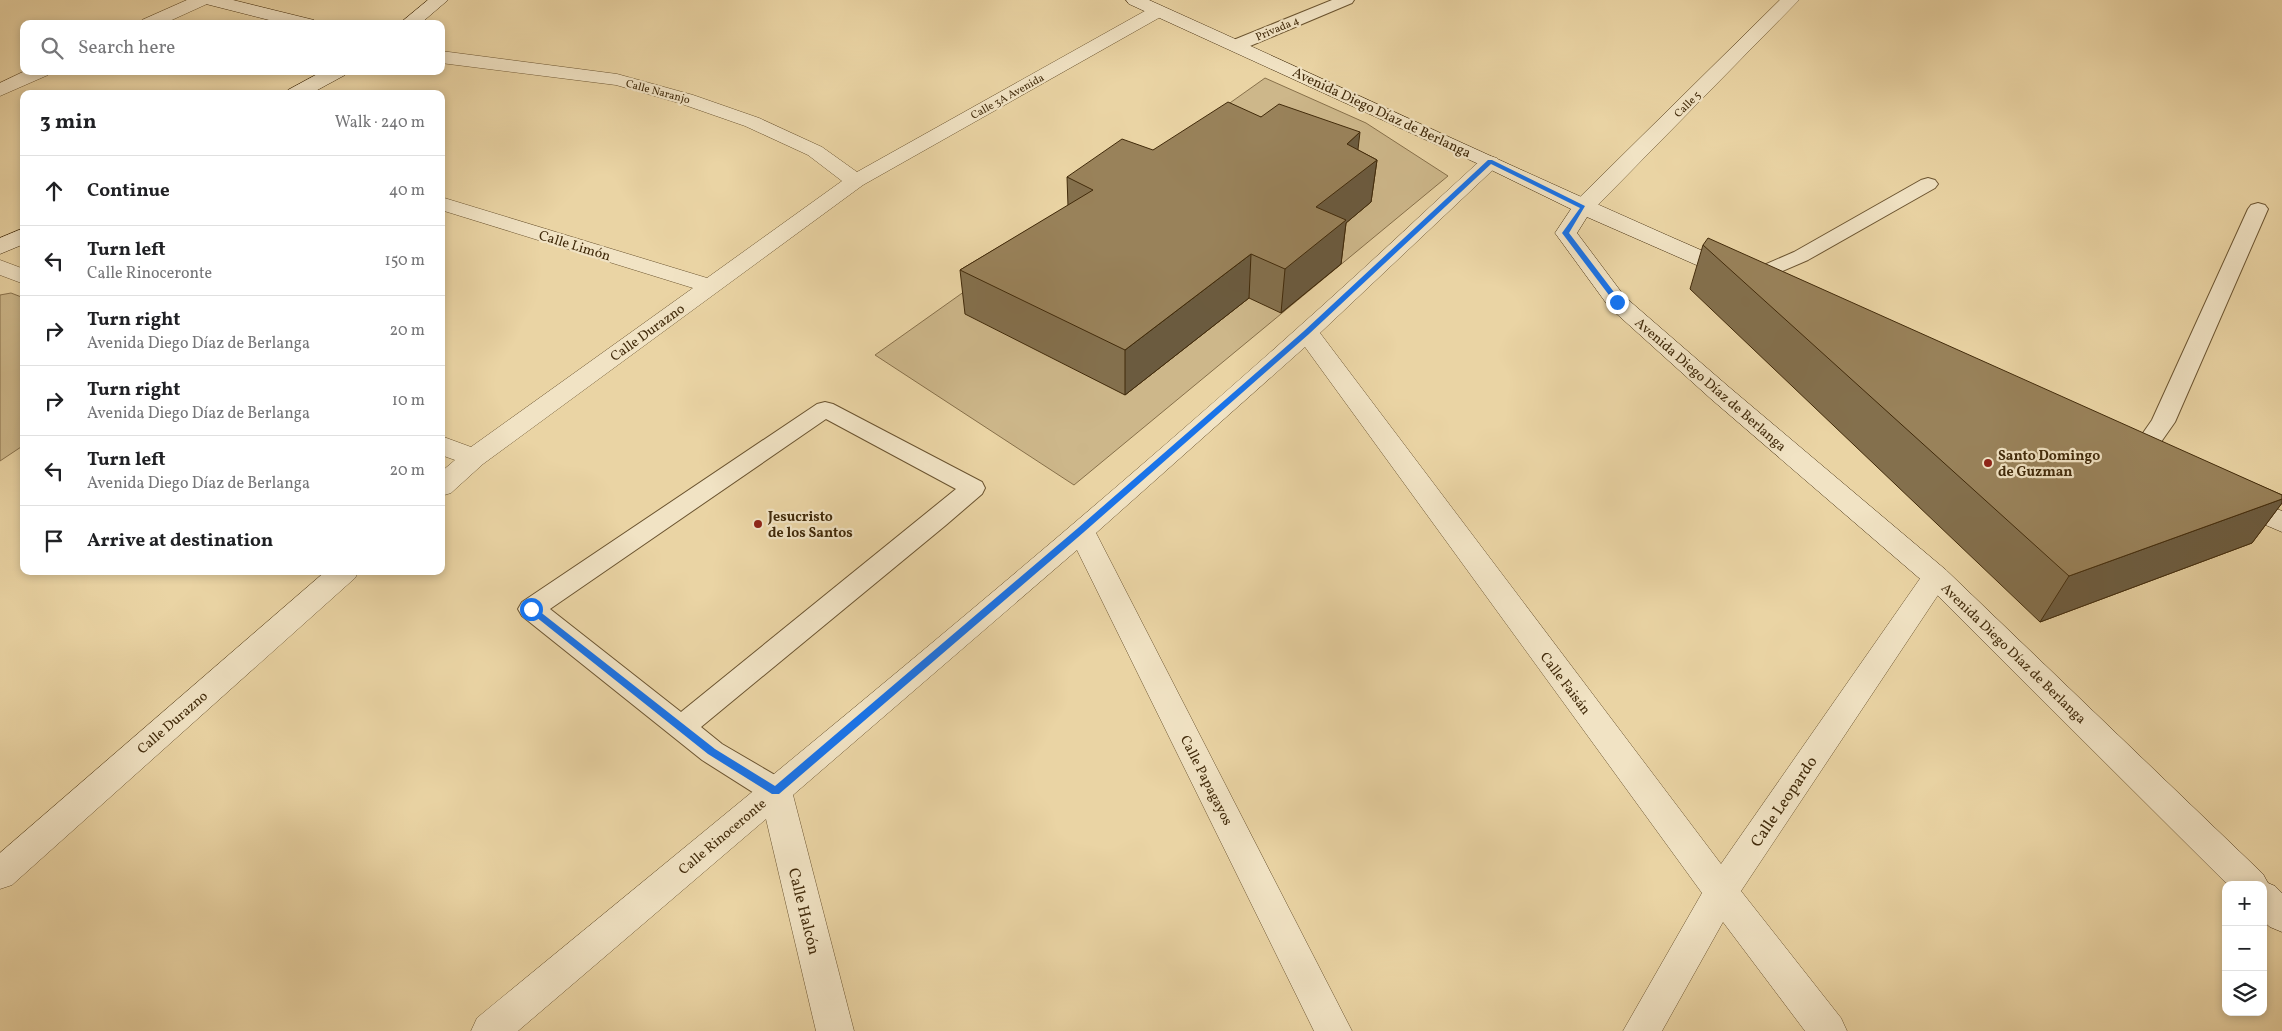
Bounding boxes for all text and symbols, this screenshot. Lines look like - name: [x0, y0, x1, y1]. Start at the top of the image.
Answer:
- street label: Privada 4: [1253, 13, 1302, 45]
- search box: [20, 20, 445, 75]
- icon: search: [38, 34, 66, 62]
- text: Search here: [78, 35, 175, 61]
- street label: Avenida Diego Díaz de Berlanga: [1289, 64, 1474, 163]
- street label: Calle 3A Avenida: [968, 71, 1048, 124]
- street label: Calle Naranjo: [624, 77, 692, 108]
- street label: Calle 5: [1671, 88, 1705, 122]
- text: 3 min: [40, 108, 96, 137]
- text: Walk · 240 m: [335, 112, 425, 134]
- icon: ahead: [40, 177, 68, 205]
- text: Continue: [87, 178, 170, 204]
- text: 40 m: [389, 180, 425, 202]
- street label: Calle Limón: [536, 227, 613, 266]
- text: Turn left: [87, 237, 166, 263]
- icon: left: [40, 247, 68, 275]
- text: 150 m: [384, 250, 425, 272]
- text: Calle Rinoceronte: [87, 263, 212, 285]
- route end: [1606, 291, 1629, 314]
- street label: Calle Durazno: [607, 300, 689, 367]
- text: Turn right: [87, 307, 180, 333]
- street label: Avenida Diego Díaz de Berlanga: [1630, 314, 1790, 456]
- icon: right: [40, 317, 68, 345]
- text: 20 m: [390, 320, 425, 342]
- text: Avenida Diego Díaz de Berlanga: [87, 333, 310, 355]
- text: Turn right: [87, 377, 180, 403]
- icon: right: [40, 387, 68, 415]
- text: 10 m: [392, 390, 425, 412]
- text: Avenida Diego Díaz de Berlanga: [87, 403, 310, 425]
- text: Turn left: [87, 447, 166, 473]
- place label: Santo Domingo de Guzman: [1998, 447, 2100, 482]
- icon: left: [40, 457, 68, 485]
- marker: Santo Domingo de Guzman: [1982, 457, 1994, 469]
- text: 20 m: [390, 460, 425, 482]
- text: Avenida Diego Díaz de Berlanga: [87, 473, 310, 495]
- place label: Jesucristo de los Santos: [767, 508, 853, 543]
- marker: Jesucristo de los Santos: [752, 518, 764, 530]
- icon: arrive: [40, 527, 68, 555]
- text: Arrive at destination: [87, 528, 273, 554]
- street label: Avenida Diego Díaz de Berlanga: [1936, 579, 2090, 729]
- route start: [520, 598, 543, 621]
- street label: Calle Faisán: [1535, 649, 1595, 719]
- street label: Calle Durazno: [134, 687, 212, 759]
- street label: Calle Papagayos: [1175, 732, 1237, 829]
- street label: Calle Leopardo: [1746, 752, 1823, 852]
- street label: Calle Rinoceronte: [675, 794, 771, 880]
- street label: Calle Halcón: [782, 866, 824, 957]
- map controls: [2222, 881, 2267, 1016]
- button: +: [2222, 881, 2267, 926]
- button: −: [2222, 926, 2267, 971]
- button: layers: [2222, 971, 2267, 1016]

